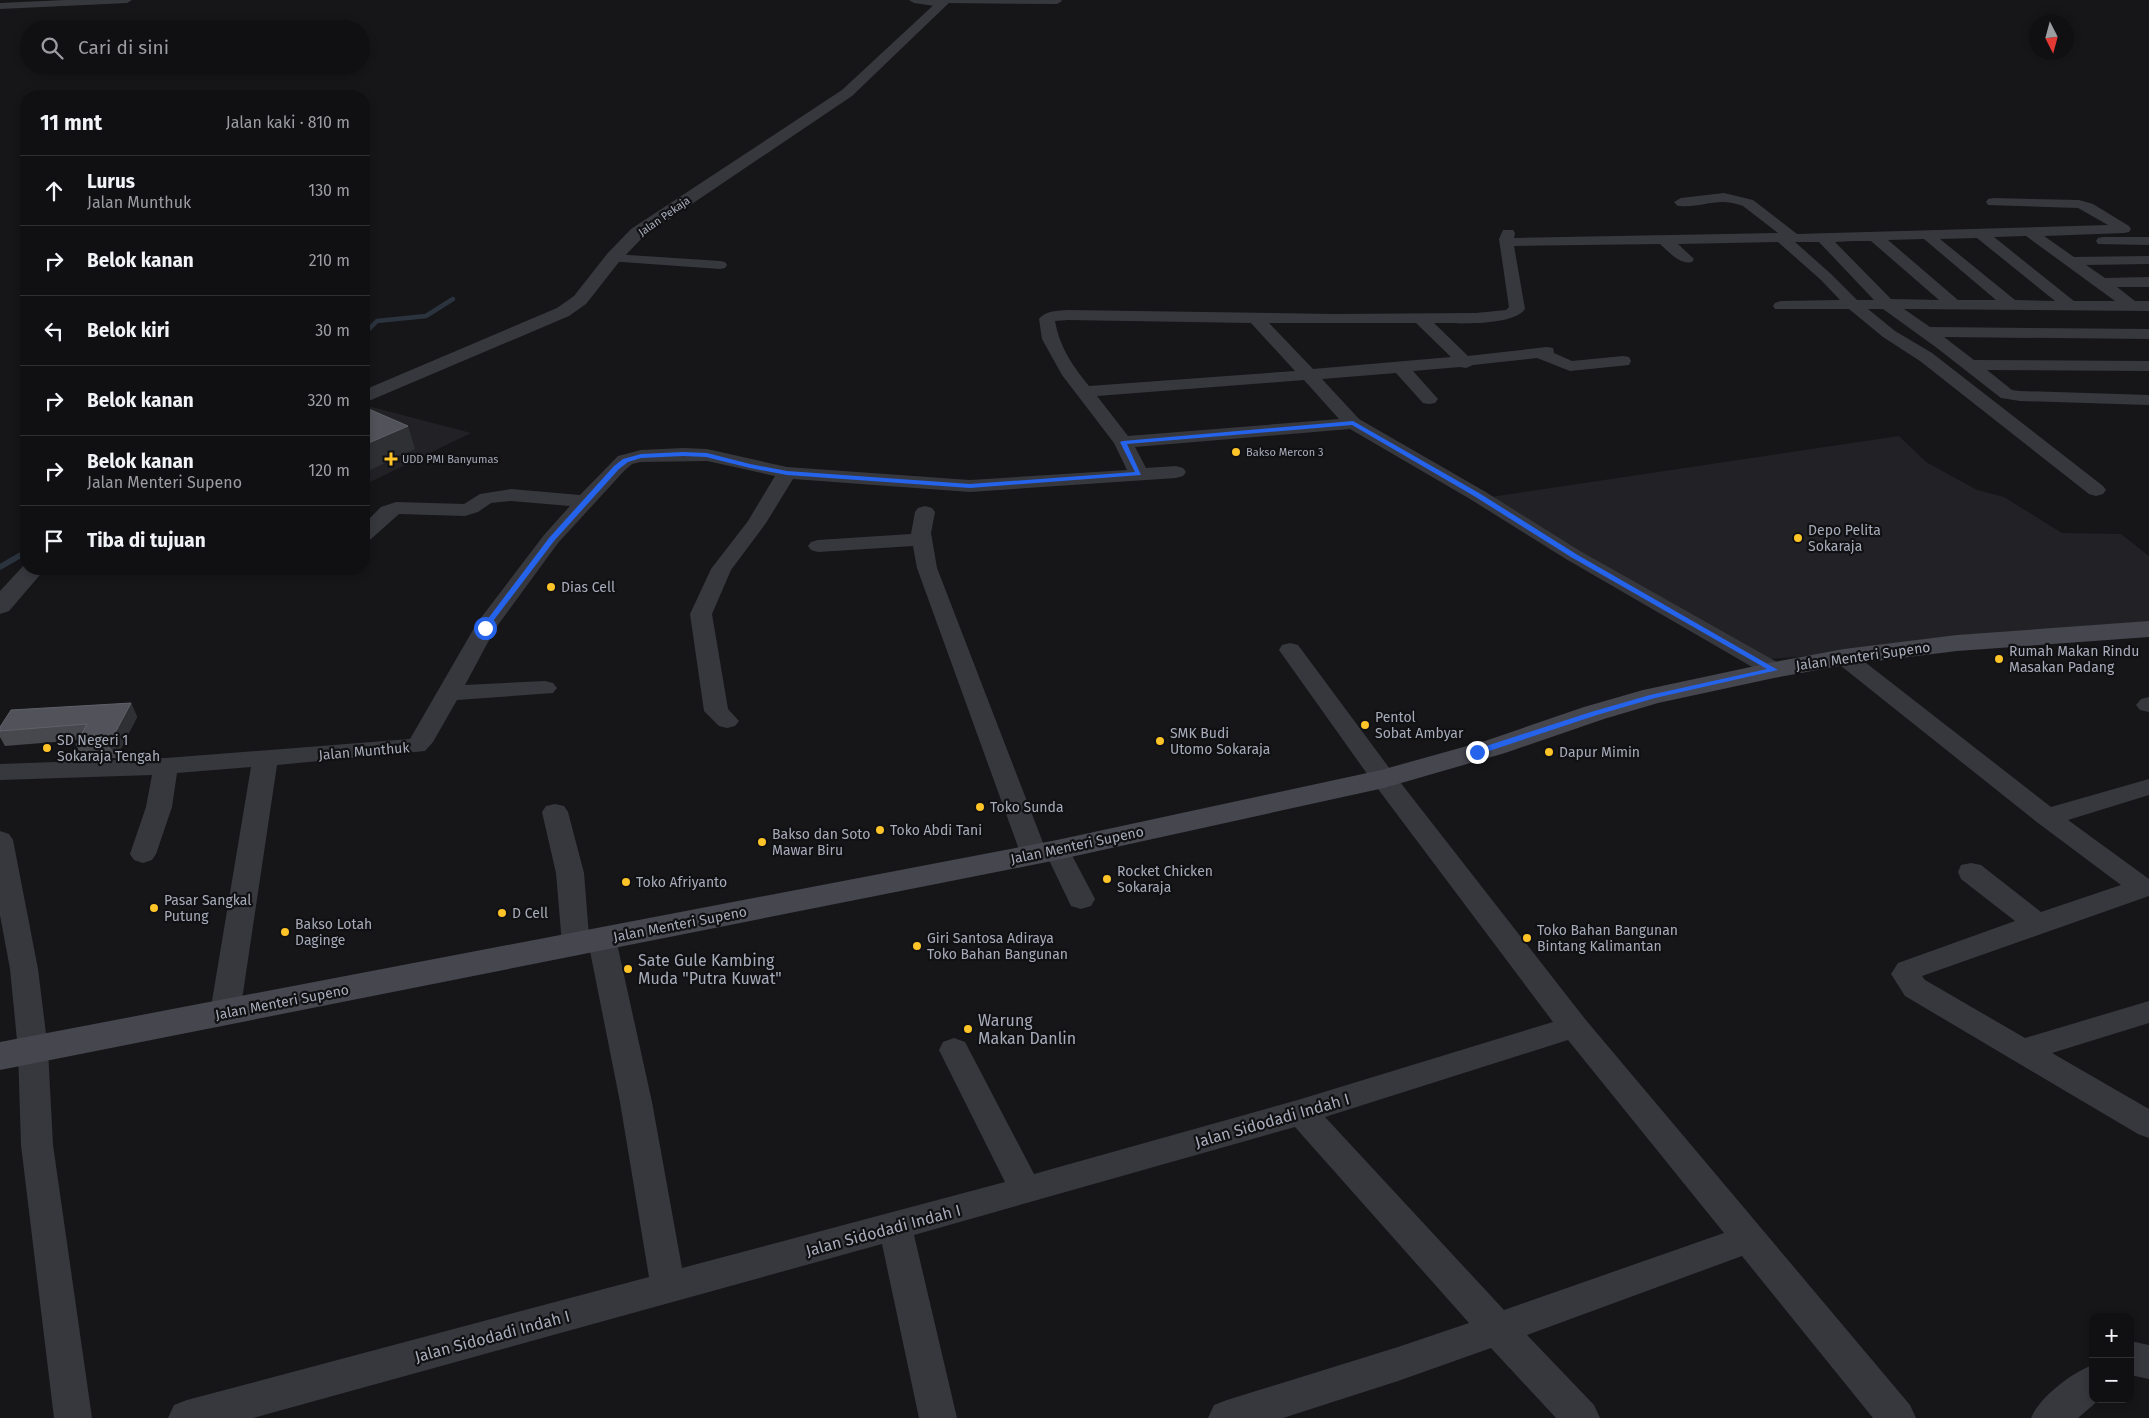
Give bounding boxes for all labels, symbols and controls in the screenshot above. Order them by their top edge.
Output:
north arrow [2029,15,2074,60]
search box [20,20,370,75]
icon: search [38,34,66,62]
text: Cari di sini [78,36,169,59]
text: 11 mnt [40,110,102,136]
text: Jalan kaki · 810 m [226,113,350,132]
text: Lurus [87,170,135,193]
icon: ahead [40,177,68,205]
text: 130 m [308,181,350,200]
text: Jalan Munthuk [87,193,191,212]
street label: Jalan Pekaja [636,194,693,239]
icon: right [40,247,68,275]
text: Belok kanan [87,249,194,272]
text: 210 m [309,251,350,270]
icon: left [40,317,68,345]
text: Belok kiri [87,319,170,342]
text: 30 m [315,321,350,340]
icon: right [40,387,68,415]
text: Belok kanan [87,389,194,412]
text: 320 m [307,391,350,410]
marker: Bakso Mercon 3 [1230,446,1242,458]
place label: Bakso Mercon 3 [1246,446,1324,459]
text: Belok kanan [87,450,194,473]
marker: UDD PMI Banyumas [384,452,398,466]
place label: UDD PMI Banyumas [402,453,498,466]
icon: right [40,457,68,485]
text: 120 m [308,461,350,480]
text: Jalan Menteri Supeno [87,473,242,492]
place label: Depo Pelita Sokaraja [1808,522,1881,555]
icon: arrive [40,527,68,555]
text: Tiba di tujuan [87,529,206,552]
marker: Depo Pelita Sokaraja [1792,532,1804,544]
place label: Dias Cell [561,579,615,596]
marker: Dias Cell [545,581,557,593]
route start [474,617,497,640]
street label: Jalan Menteri Supeno [1795,639,1931,674]
place label: Rumah Makan Rindu Masakan Padang [2009,643,2139,676]
marker: Rumah Makan Rindu Masakan Padang [1993,653,2005,665]
place label: Pentol Sobat Ambyar [1375,709,1464,742]
marker: Pentol Sobat Ambyar [1359,719,1371,731]
place label: SMK Budi Utomo Sokaraja [1170,725,1270,758]
place label: SD Negeri 1 Sokaraja Tengah [57,732,160,765]
marker: SMK Budi Utomo Sokaraja [1154,735,1166,747]
street label: Jalan Munthuk [318,739,411,764]
route end [1466,741,1489,764]
marker: SD Negeri 1 Sokaraja Tengah [41,742,53,754]
place label: Dapur Mimin [1559,744,1640,761]
marker: Dapur Mimin [1543,746,1555,758]
place label: Toko Sunda [990,799,1064,816]
marker: Toko Sunda [974,801,986,813]
place label: Toko Abdi Tani [890,822,982,839]
street label: Jalan Menteri Supeno [1009,823,1145,868]
marker: Toko Abdi Tani [874,824,886,836]
place label: Bakso dan Soto Mawar Biru [772,826,870,859]
marker: Bakso dan Soto Mawar Biru [756,836,768,848]
place label: Rocket Chicken Sokaraja [1117,863,1213,896]
marker: Rocket Chicken Sokaraja [1101,873,1113,885]
place label: Toko Afriyanto [636,874,727,891]
marker: Toko Afriyanto [620,876,632,888]
place label: Pasar Sangkal Putung [164,892,251,925]
marker: Pasar Sangkal Putung [148,902,160,914]
street label: Jalan Menteri Supeno [612,903,748,946]
place label: D Cell [512,905,548,922]
marker: D Cell [496,907,508,919]
place label: Bakso Lotah Daginge [295,916,372,949]
place label: Toko Bahan Bangunan Bintang Kalimantan [1537,922,1678,955]
marker: Bakso Lotah Daginge [279,926,291,938]
place label: Giri Santosa Adiraya Toko Bahan Bangunan [927,930,1068,963]
marker: Toko Bahan Bangunan Bintang Kalimantan [1521,932,1533,944]
marker: Giri Santosa Adiraya Toko Bahan Bangunan [911,940,923,952]
place label: Sate Gule Kambing Muda "Putra Kuwat" [638,951,782,988]
marker: Sate Gule Kambing Muda "Putra Kuwat" [622,963,634,975]
street label: Jalan Menteri Supeno [214,981,350,1024]
place label: Warung Makan Danlin [978,1011,1076,1048]
marker: Warung Makan Danlin [962,1023,974,1035]
street label: Jalan Sidodadi Indah I [1193,1089,1352,1152]
street label: Jalan Sidodadi Indah I [803,1201,963,1260]
street label: Jalan Sidodadi Indah I [412,1307,572,1366]
map controls [2089,1313,2134,1403]
button: + [2089,1313,2134,1358]
button: − [2089,1358,2134,1403]

